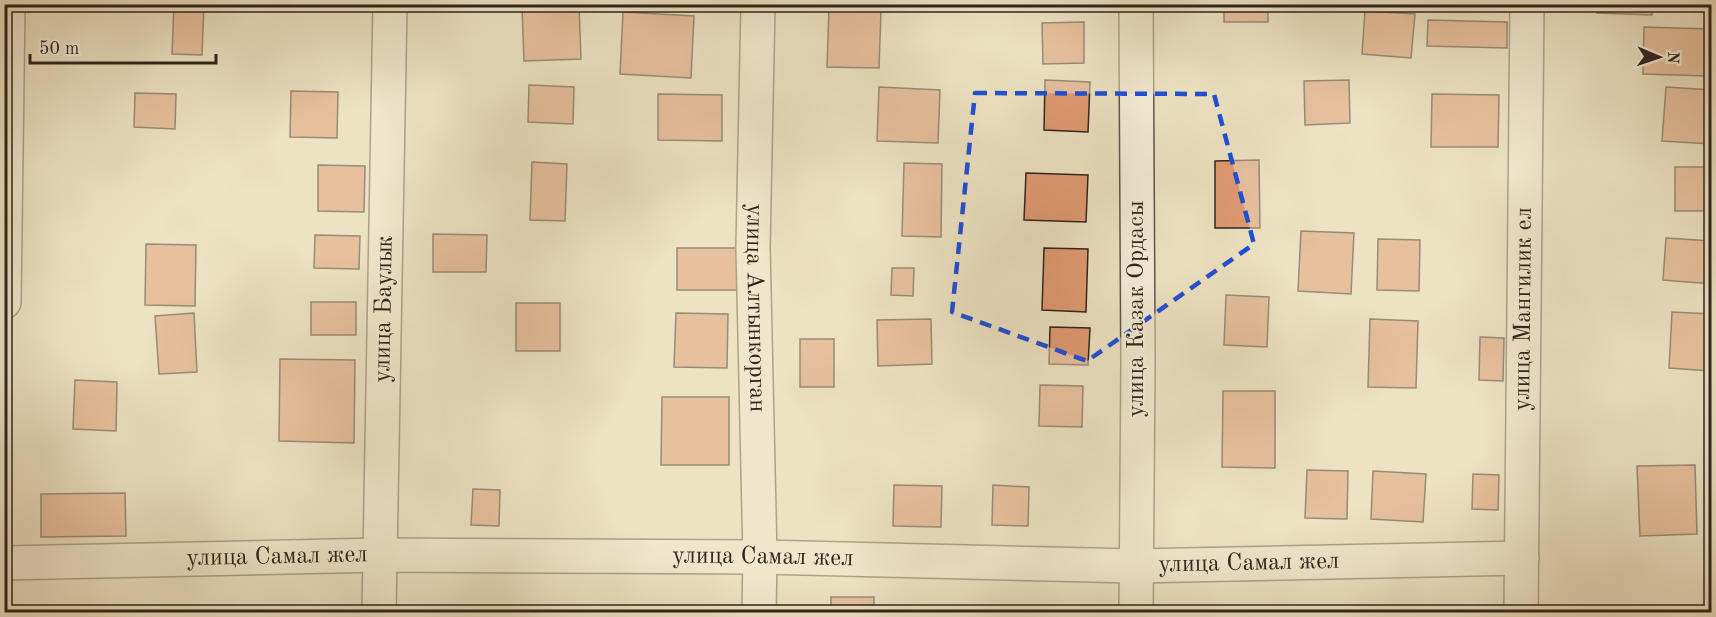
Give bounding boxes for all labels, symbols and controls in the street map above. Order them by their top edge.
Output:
scale bar [30,27,216,65]
north arrow [1629,27,1689,87]
text: 50 m [39,40,79,58]
text: N [1664,51,1680,65]
street label: улица Казак Ордасы [1125,201,1149,417]
street label: улица Алтынкорган [741,203,769,413]
street label: улица Мангилик ел [1511,207,1537,411]
street label: улица Баулык [371,235,398,383]
street label: улица Самал жел [186,543,368,571]
street label: улица Самал жел [672,545,854,571]
street label: улица Самал жел [1158,550,1340,578]

